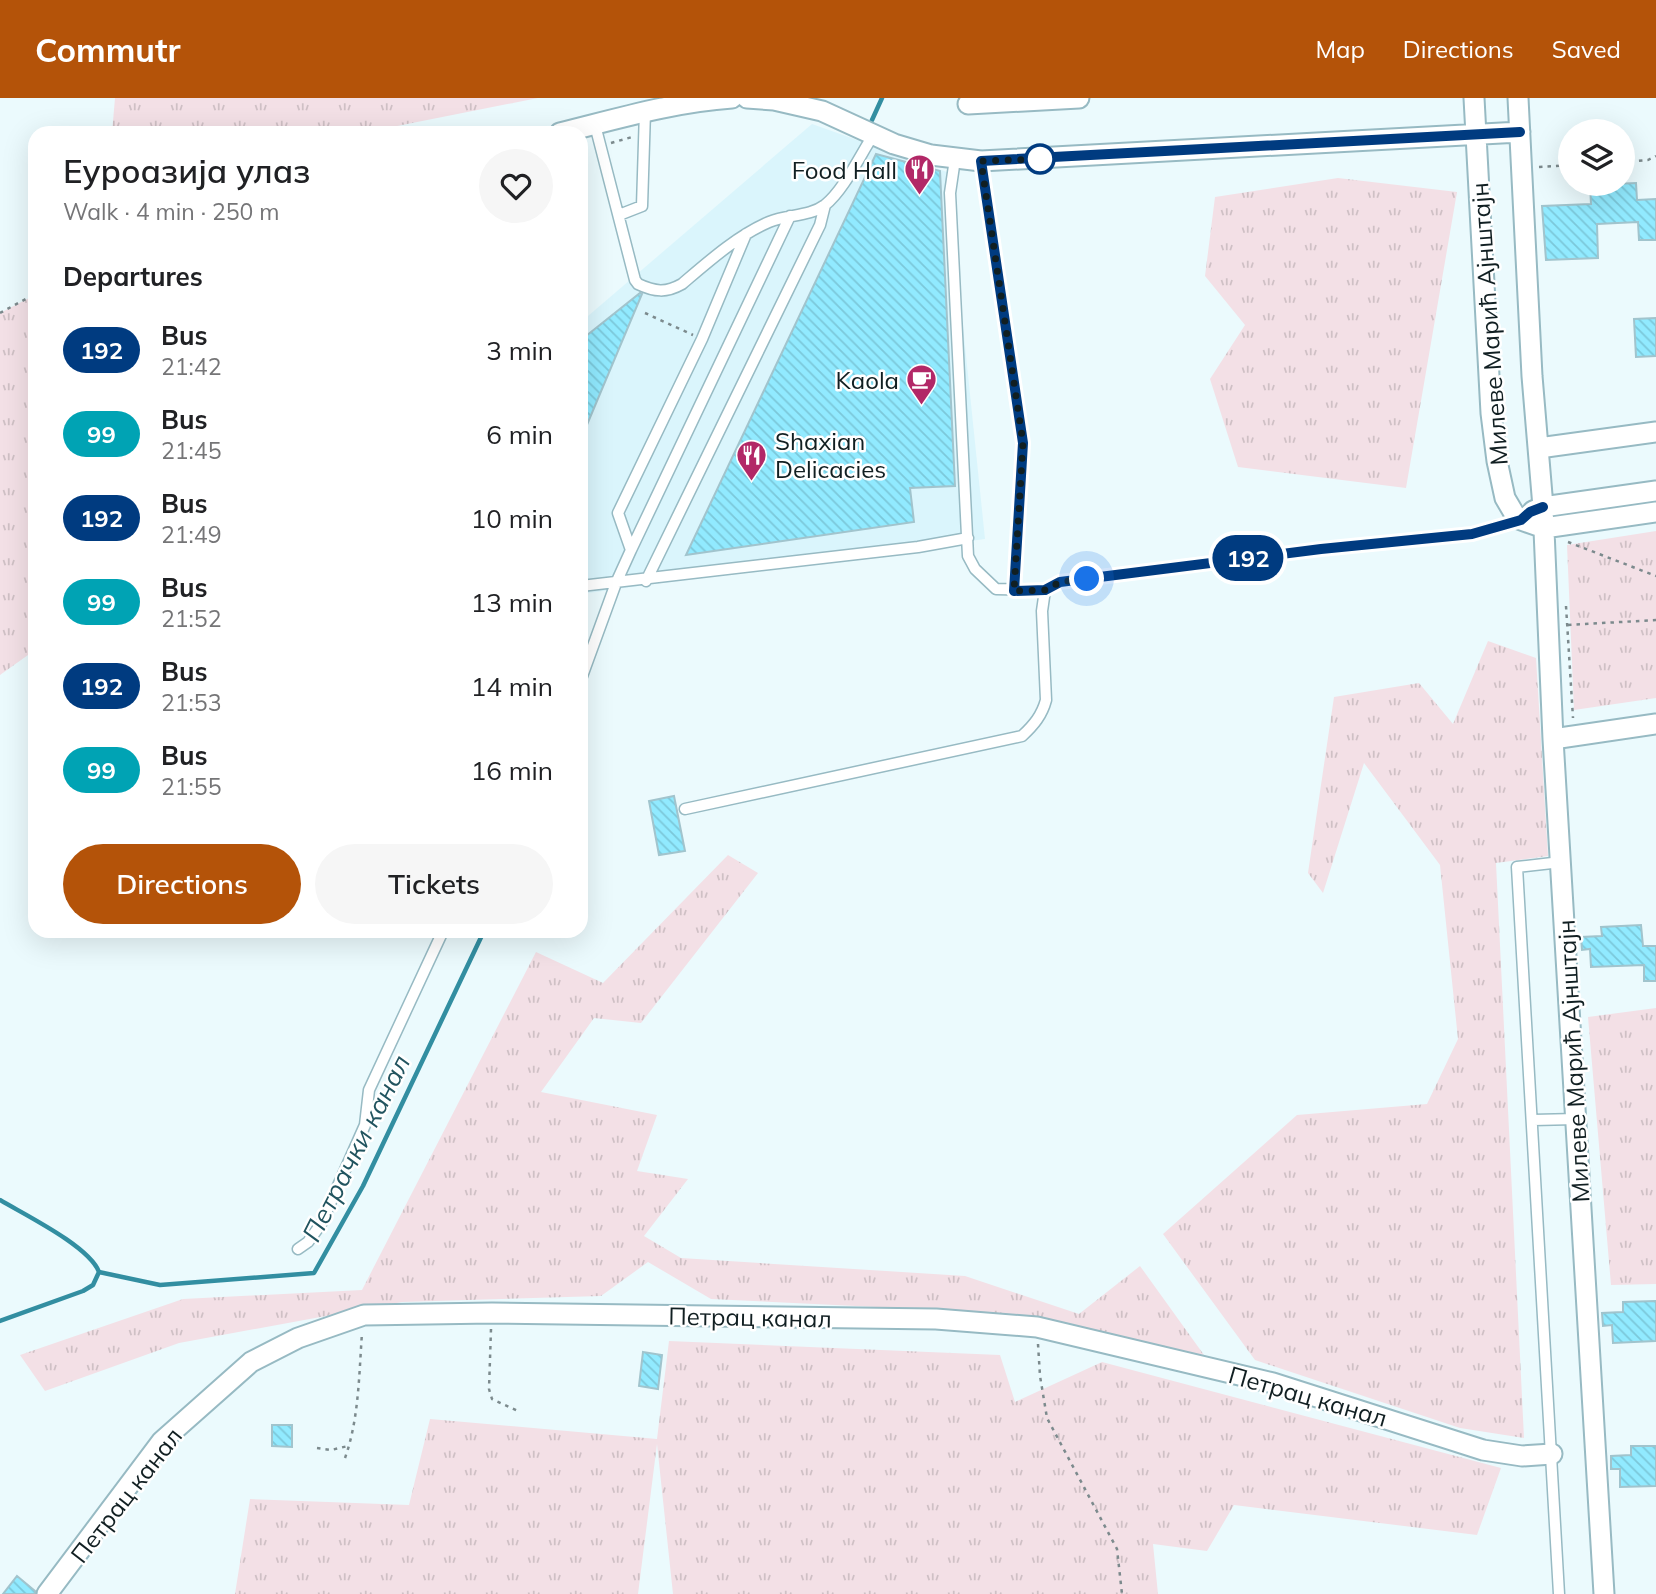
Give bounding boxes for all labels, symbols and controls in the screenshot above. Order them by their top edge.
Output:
text: Commutr [35,29,180,70]
text: Map [1315,34,1365,64]
text: Directions [1403,34,1514,64]
text: Saved [1552,34,1621,64]
map controls [1558,119,1635,196]
button: layers [1558,119,1635,196]
unlabelled marker [1025,144,1055,174]
button: heart [479,149,553,223]
text: Еуроазија улаз [63,150,310,191]
restaurant icon: Food Hall [903,153,937,197]
place label: Food Hall [792,155,897,185]
street label: Милеве Марић Ајнштајн [1464,182,1514,466]
text: Walk · 4 min · 250 m [63,197,280,226]
text: Departures [63,260,203,293]
text: Bus [161,319,207,352]
text: 3 min [486,334,553,367]
text: 192 [80,335,123,365]
text: 21:42 [161,352,221,381]
cafe icon: Kaola [905,363,939,407]
place label: Kaola [836,365,899,395]
text: Bus [161,403,207,436]
text: 6 min [486,418,553,451]
text: 99 [87,419,116,449]
place label: Shaxian Delicacies [775,426,886,484]
text: 21:45 [161,436,221,465]
restaurant icon: Shaxian Delicacies [735,438,769,482]
text: Bus [161,487,207,520]
text: 10 min [471,502,553,535]
text: 192 [80,503,123,533]
text: 21:49 [161,520,221,549]
line badge: 192 [1208,535,1288,581]
text: 192 [1226,543,1270,573]
your location [1069,561,1104,596]
text: Bus [161,571,207,604]
text: 13 min [471,586,553,619]
text: 99 [87,587,116,617]
text: 21:52 [161,604,221,633]
text: Bus [161,655,207,688]
text: 14 min [471,670,553,703]
text: 192 [80,671,123,701]
text: 21:53 [161,688,221,717]
text: Bus [161,739,207,772]
text: 16 min [471,754,553,787]
text: 99 [87,755,116,785]
text: 21:55 [161,772,221,801]
button: Directions [63,844,301,924]
button: Tickets [315,844,553,924]
street label: Милеве Марић Ајнштајн [1551,919,1595,1203]
water label: Петрачки канал [295,1049,417,1247]
street label: Петрац канал [668,1301,832,1333]
street label: Петрац канал [1225,1359,1391,1433]
street label: Петрац канал [64,1421,188,1569]

